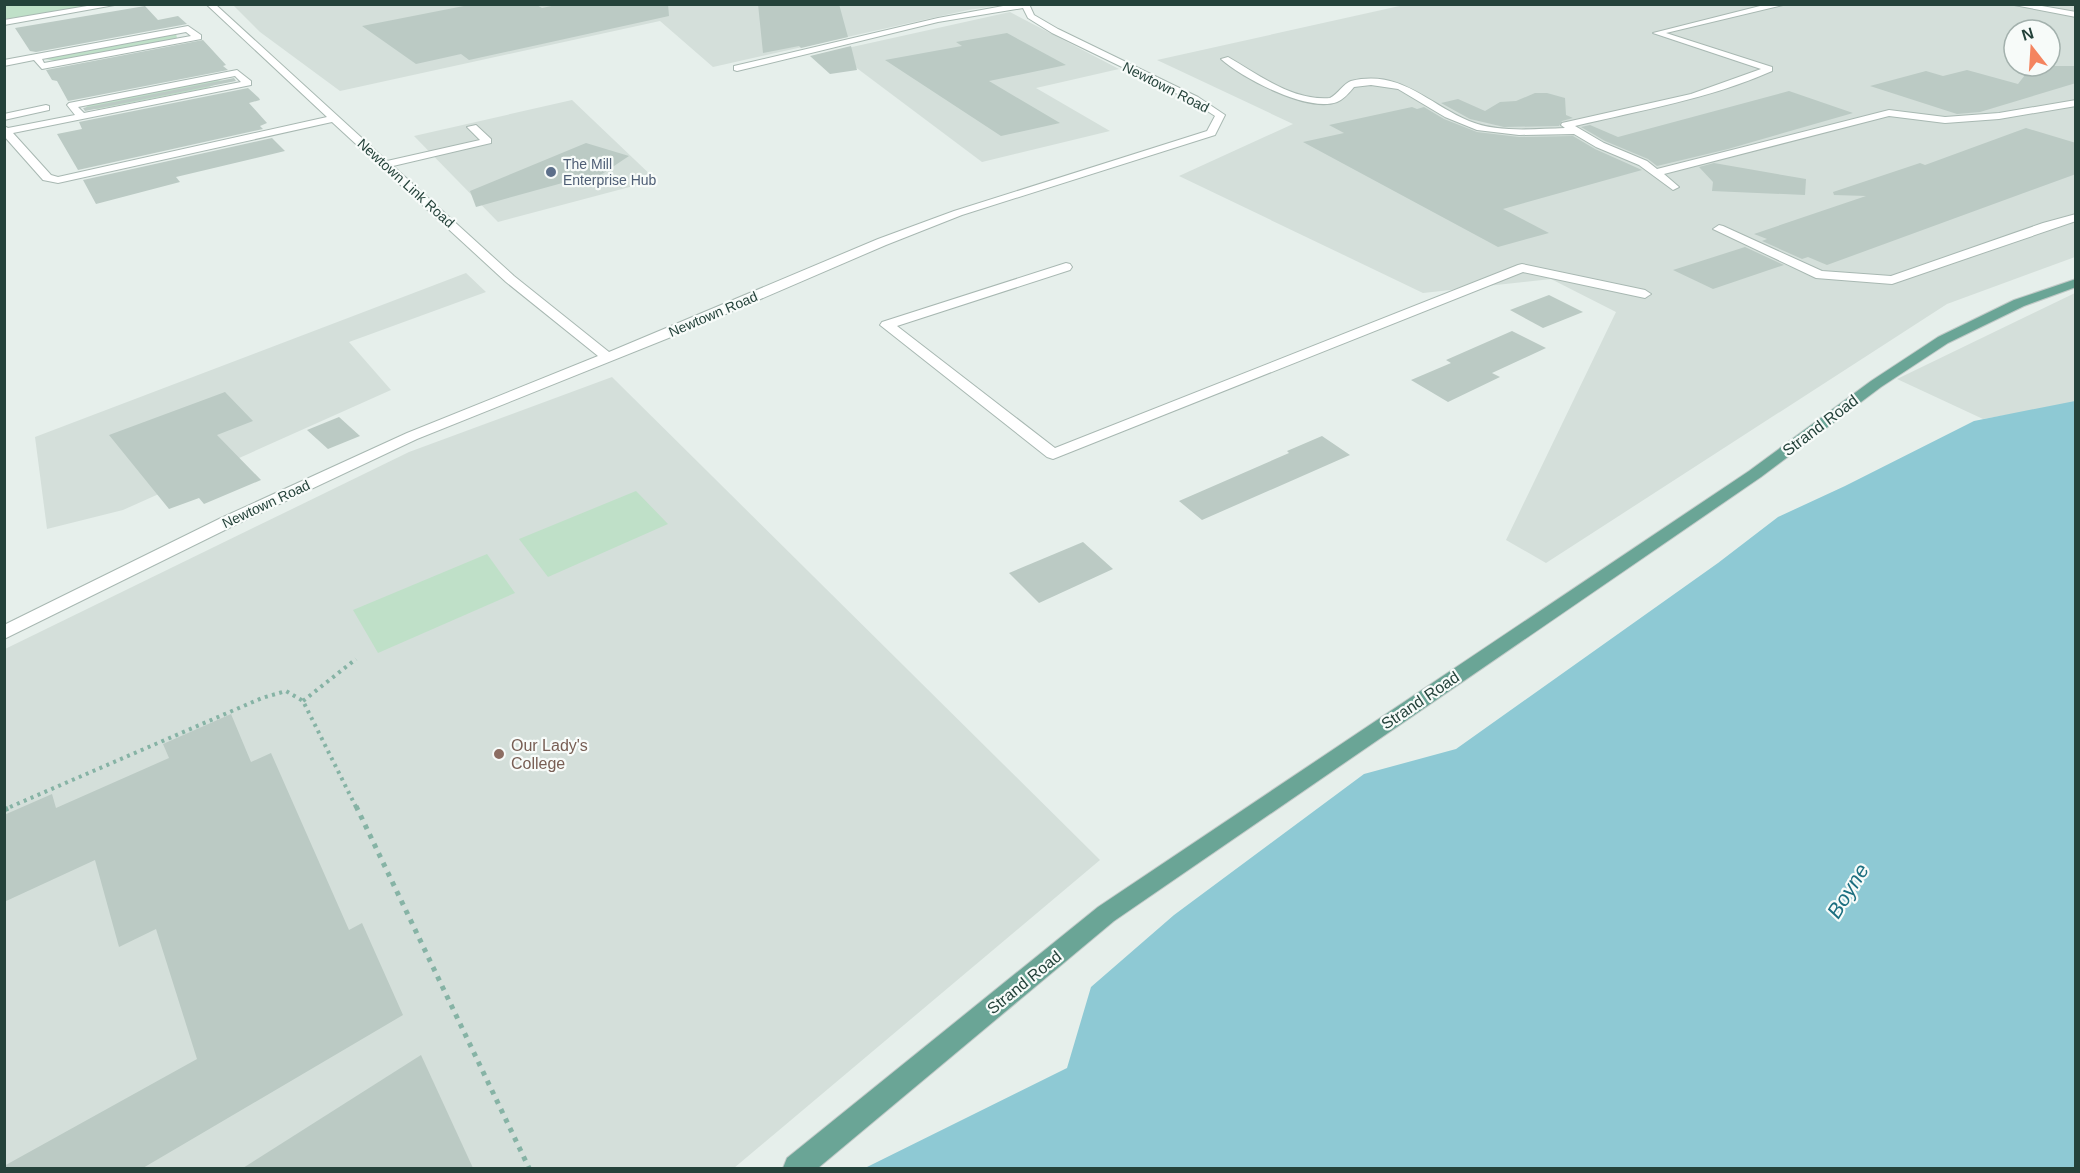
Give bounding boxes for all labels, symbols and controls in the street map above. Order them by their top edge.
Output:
north arrow [2002,18,2062,78]
text: N [2020,24,2036,44]
street label: Newtown Road [1120,58,1212,116]
street label: Newtown Link Road [354,135,458,231]
place label: The Mill Enterprise Hub [563,156,657,188]
marker: The Mill Enterprise Hub [544,165,558,179]
street label: Newtown Road [666,288,760,340]
street label: Strand Road [1779,392,1861,459]
street label: Newtown Road [220,477,312,531]
street label: Strand Road [1378,668,1462,733]
place label: Our Lady's College [511,737,588,772]
marker: Our Lady's College [492,747,506,761]
water label: Boyne [1822,859,1873,922]
street label: Strand Road [984,948,1065,1017]

